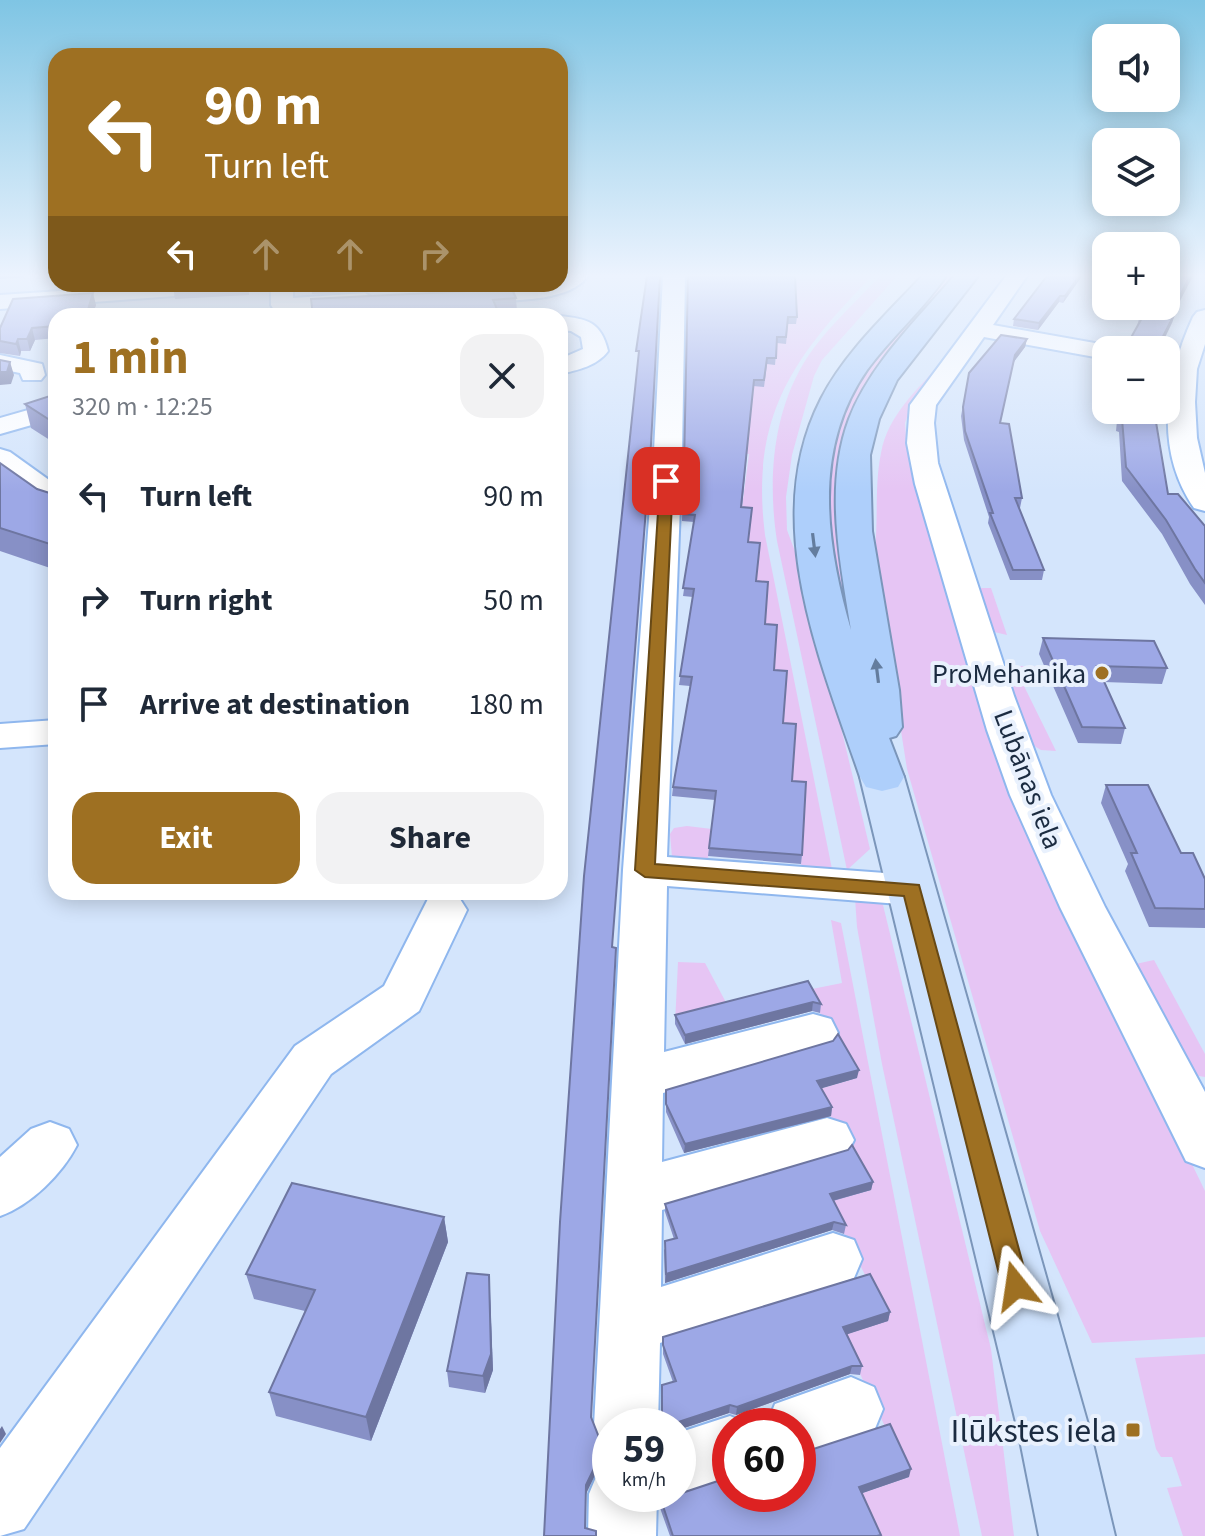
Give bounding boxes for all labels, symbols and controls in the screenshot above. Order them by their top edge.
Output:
map controls [1092,24,1180,424]
button: sound [1092,24,1180,112]
text: 90 m [204,67,322,146]
icon: left [72,80,176,184]
button: layers [1092,128,1180,216]
text: Turn left [204,141,329,192]
icon: left [160,232,204,276]
icon: ahead [244,232,288,276]
icon: ahead [328,232,372,276]
icon: right [412,232,456,276]
button: + [1092,232,1180,320]
text: 1 min [72,324,189,392]
button: close [460,334,544,418]
button: − [1092,336,1180,424]
text: 320 m · 12:25 [72,388,213,425]
pin [632,447,700,515]
icon: arrive [644,459,688,503]
icon: left [72,474,116,518]
text: Turn left [140,475,252,518]
text: 90 m [483,475,544,518]
one-way arrow [807,532,820,557]
icon: right [72,578,116,622]
text: Turn right [140,579,272,622]
text: 50 m [483,579,544,622]
place label: ProMehanika [932,654,1086,694]
one-way arrow [871,658,884,683]
marker: ProMehanika [1093,664,1111,682]
icon: arrive [72,682,116,726]
text: Arrive at destination [140,683,410,726]
text: 180 m [468,683,544,726]
street label: Lubānas iela [983,704,1073,855]
button: Exit [72,792,300,884]
button: Share [316,792,544,884]
position arrow [974,1244,1058,1328]
place label: Ilūkstes iela [951,1407,1117,1456]
speed limit sign: 60 [712,1408,816,1512]
text: 59 [623,1421,665,1478]
marker: Ilūkstes iela [1124,1421,1142,1439]
text: km/h [622,1466,666,1494]

